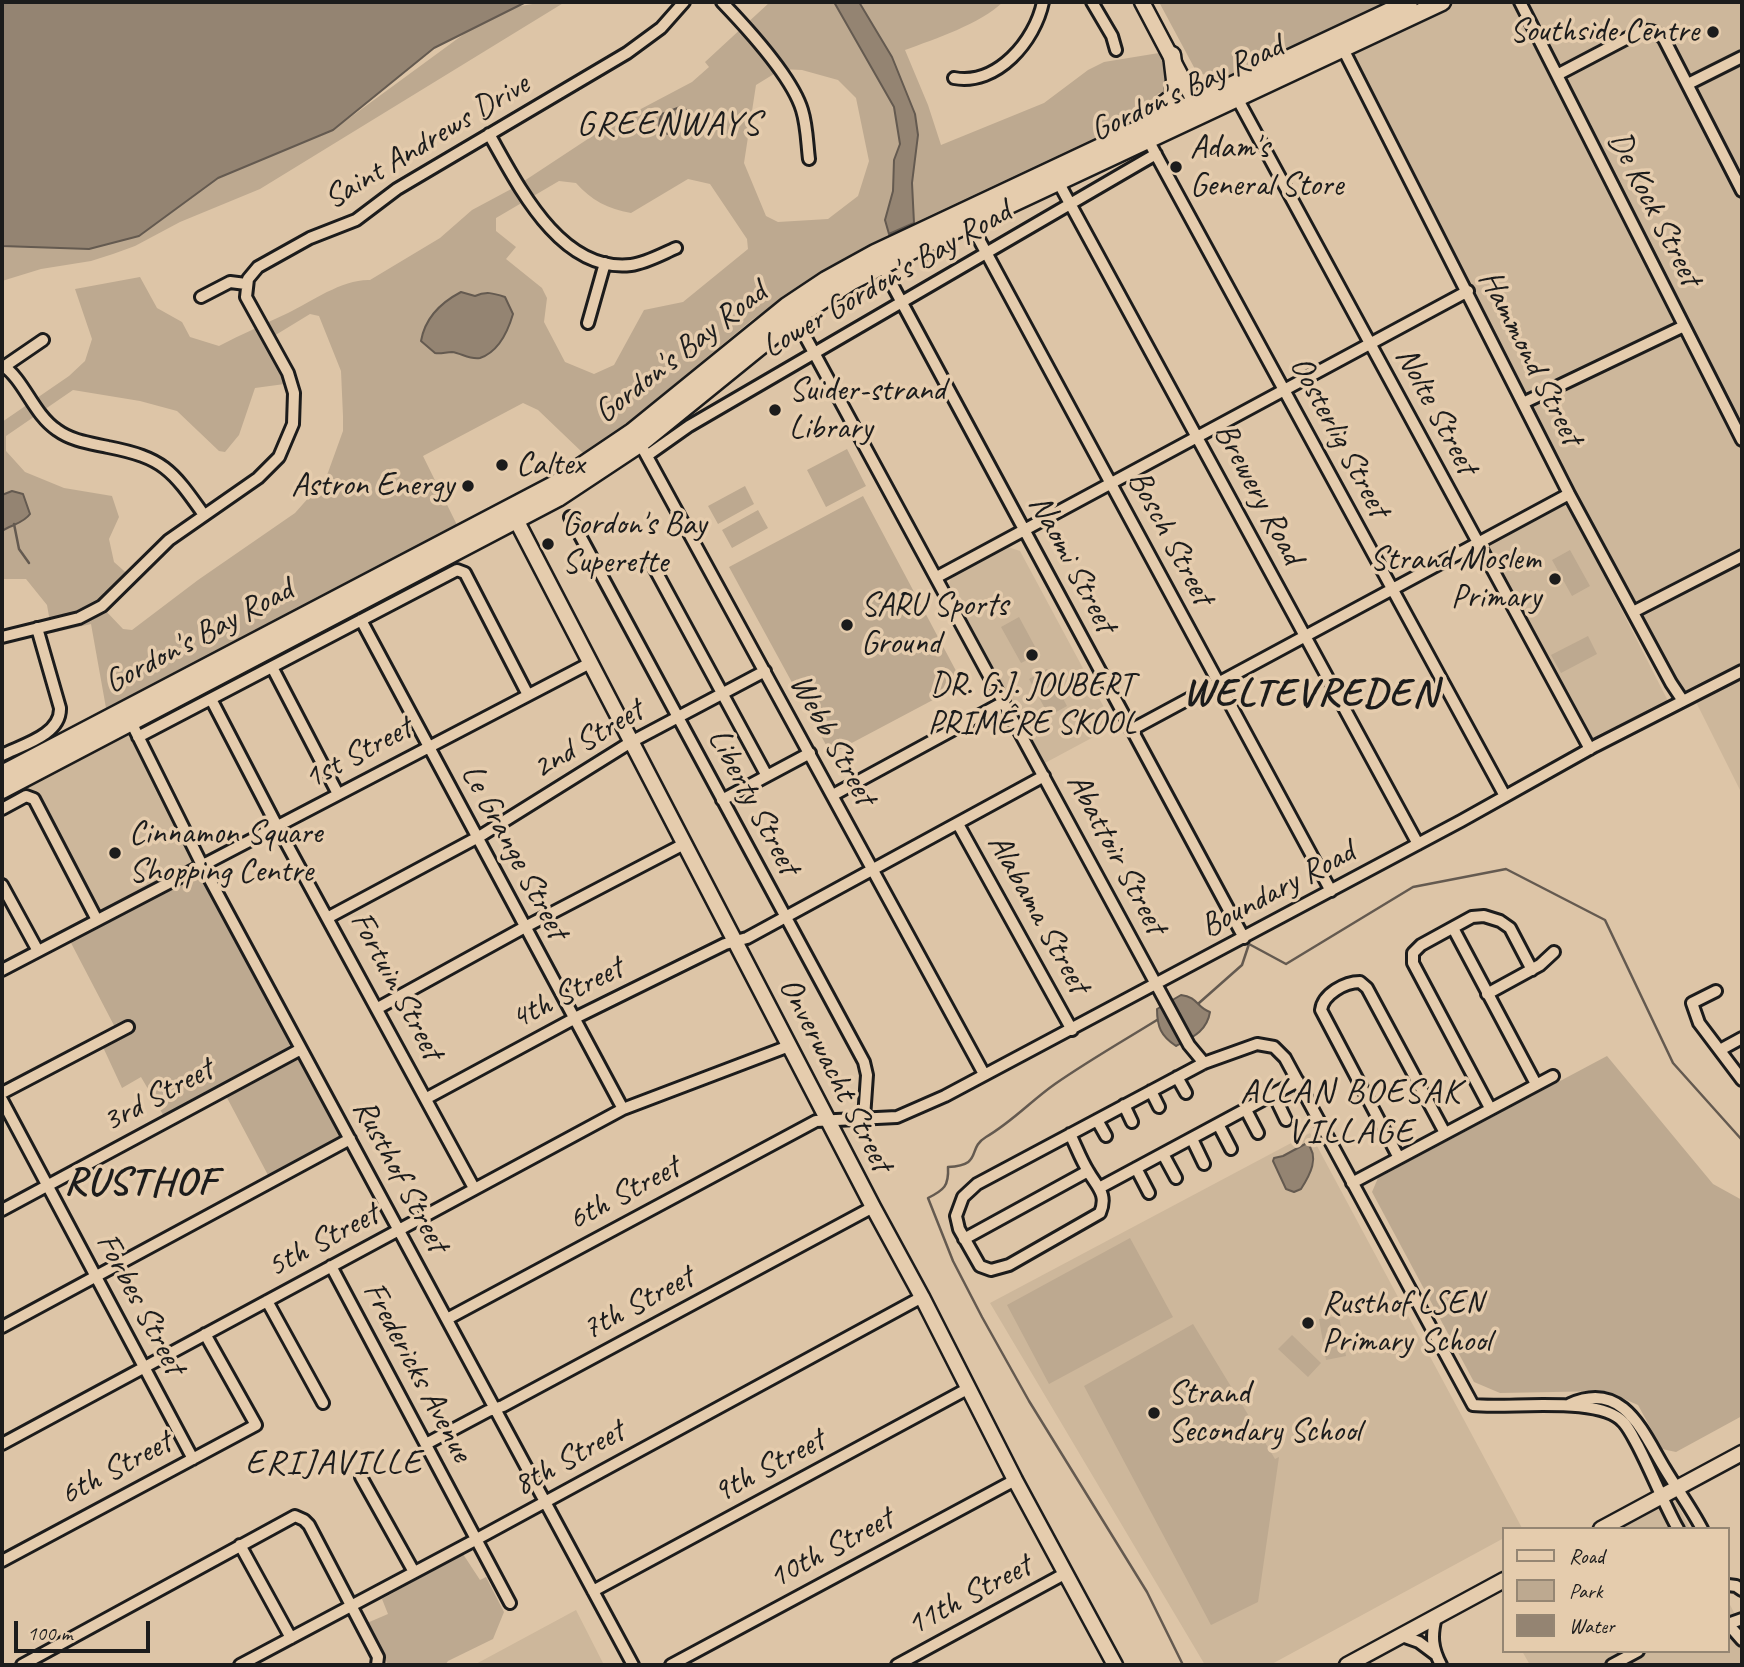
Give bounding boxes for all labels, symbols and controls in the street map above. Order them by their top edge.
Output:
place label: Southside Centre [1510,12,1699,52]
marker: Southside Centre [1705,24,1721,40]
street label: Gordon's Bay Road [1085,27,1289,151]
street label: Saint Andrews Drive [317,65,537,219]
district label: GREENWAYS [578,104,760,146]
street label: De Kock Street [1598,125,1710,293]
place label: Adam's General Store [1190,128,1343,206]
marker: Adam's General Store [1168,159,1184,175]
street label: Lower Gordon's Bay Road [756,193,1018,367]
street label: Hammond Street [1469,264,1591,452]
street label: Gordon's Bay Road [587,274,775,432]
street label: Nolte Street [1386,341,1486,481]
street label: Oosterlig Street [1280,350,1398,524]
place label: Suider-strand Library [789,371,945,449]
marker: Suider-strand Library [767,402,783,418]
street label: Brewery Road [1204,417,1312,571]
place label: Caltex [516,445,585,485]
marker: Caltex [494,457,510,473]
street label: Bosch Street [1118,464,1222,612]
place label: Astron Energy [291,466,454,506]
marker: Astron Energy [460,478,476,494]
street label: Naomi Street [1019,488,1125,640]
place label: Gordon's Bay Superette [562,505,706,583]
marker: Gordon's Bay Superette [540,536,556,552]
place label: Strand Moslem Primary [1370,540,1541,618]
street label: Gordon's Bay Road [98,571,300,703]
marker: Strand Moslem Primary [1547,571,1563,587]
place label: SARU Sports Ground [861,586,1008,664]
marker: SARU Sports Ground [839,617,855,633]
marker: DR. G.J. JOUBERT PRIMÊRE SKOOL [1024,647,1040,663]
place label: DR. G.J. JOUBERT PRIMÊRE SKOOL [928,666,1136,744]
street label: Webb Street [780,668,884,812]
district label: WELTEVREDEN [1183,671,1439,719]
street label: 2nd Street [525,691,651,789]
street label: 1st Street [297,709,419,799]
street label: Liberty Street [698,722,808,882]
street label: Le Grange Street [451,758,577,946]
street label: Abattoir Street [1057,767,1175,941]
place label: Cinnamon Square Shopping Centre [129,814,322,892]
street label: Alabama Street [978,827,1098,1001]
street label: Boundary Road [1194,833,1362,947]
marker: Cinnamon Square Shopping Centre [107,845,123,861]
street label: Fortuin Street [341,905,451,1067]
street label: 4th Street [504,949,630,1039]
street label: Onverwacht Street [769,971,901,1179]
street label: 3rd Street [96,1050,220,1142]
district label: ALLAN BOESAK VILLAGE [1243,1072,1459,1154]
street label: Rusthof Street [343,1093,457,1259]
street label: 6th Street [561,1148,687,1240]
district label: RUSTHOF [65,1160,217,1208]
street label: 5th Street [260,1195,386,1287]
street label: Forbes Street [86,1227,194,1381]
street label: 7th Street [575,1258,701,1350]
street label: Fredericks Avenue [353,1275,481,1469]
place label: Rusthof LSEN Primary School [1322,1284,1491,1362]
marker: Rusthof LSEN Primary School [1300,1315,1316,1331]
place label: Strand Secondary School [1168,1374,1361,1452]
marker: Strand Secondary School [1146,1405,1162,1421]
street label: 8th Street [507,1412,631,1506]
street label: 9th Street [706,1421,832,1513]
street label: 6th Street [53,1423,179,1515]
district label: ERIJAVILLE [247,1443,421,1485]
street label: 10th Street [762,1500,900,1598]
legend [1502,1527,1730,1653]
text: Road [1569,1543,1604,1569]
street label: 11th Street [900,1547,1038,1645]
text: Park [1569,1578,1602,1604]
scale bar [18,1608,154,1652]
text: Water [1569,1613,1615,1639]
text: 100 m [27,1620,72,1646]

